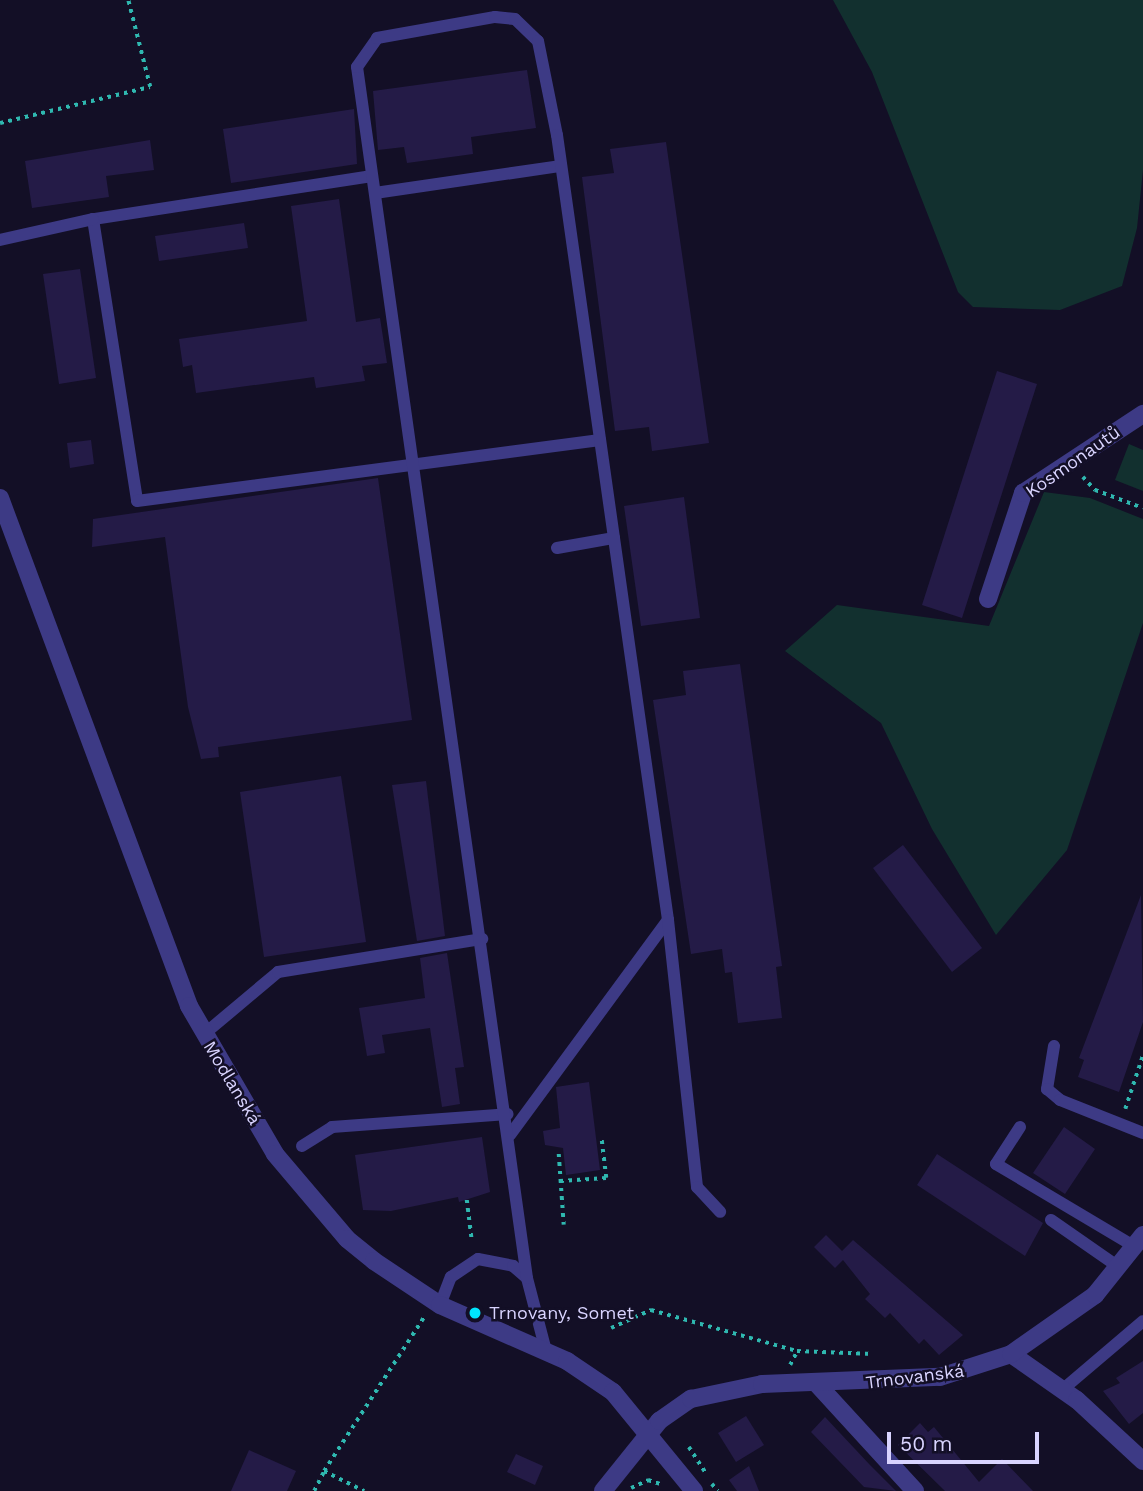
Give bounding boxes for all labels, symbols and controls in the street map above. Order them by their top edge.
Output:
street label: Kosmonautů [1022,421,1124,503]
street label: Modlanská [199,1037,265,1129]
place label: Trnovany, Somet [489,1302,634,1324]
marker: Trnovany, Somet [467,1305,483,1321]
street label: Trnovanská [865,1360,965,1394]
scale bar [891,1418,1043,1462]
text: 50 m [900,1431,952,1456]

